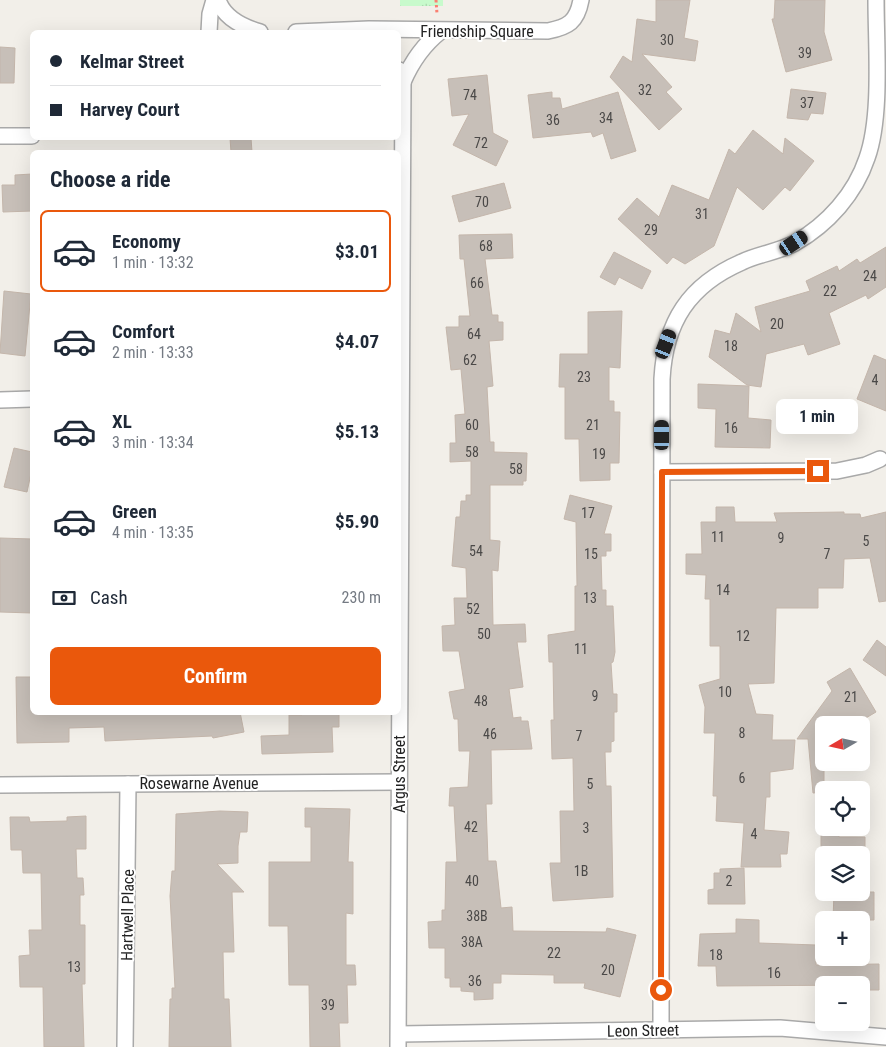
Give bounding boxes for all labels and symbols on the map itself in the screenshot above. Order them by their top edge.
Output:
street label: Friendship Square [420,22,534,41]
house number: 30 [660,32,674,48]
house number: 39 [798,45,812,61]
house number: 32 [638,82,652,98]
house number: 74 [463,87,477,103]
house number: 37 [800,95,814,111]
house number: 34 [599,110,613,126]
house number: 36 [546,112,560,128]
house number: 72 [474,135,488,151]
house number: 70 [475,194,489,210]
house number: 31 [695,206,709,222]
house number: 29 [644,222,658,238]
car [777,228,810,258]
house number: 68 [479,238,493,254]
house number: 24 [863,268,877,284]
house number: 66 [470,275,484,291]
house number: 22 [823,283,837,299]
house number: 20 [770,316,784,332]
house number: 64 [467,326,481,342]
car [653,327,678,361]
house number: 18 [724,338,738,354]
house number: 62 [463,352,477,368]
house number: 23 [577,369,591,385]
house number: 4 [872,372,879,388]
callout: 1 min [777,398,859,434]
house number: 60 [465,417,479,433]
house number: 21 [586,417,600,433]
car [654,420,669,450]
house number: 16 [724,420,738,436]
house number: 58 [465,444,479,460]
house number: 19 [592,446,606,462]
route end [807,460,829,482]
house number: 58 [509,461,523,477]
house number: 17 [581,505,595,521]
house number: 11 [711,529,725,545]
house number: 9 [778,530,784,546]
house number: 5 [863,533,870,549]
house number: 54 [469,543,483,559]
house number: 15 [584,546,598,562]
house number: 7 [824,546,831,562]
house number: 14 [716,582,730,598]
house number: 13 [583,590,597,606]
house number: 52 [466,601,480,617]
house number: 50 [477,626,491,642]
house number: 12 [736,628,750,644]
house number: 11 [574,641,588,657]
house number: 10 [718,684,732,700]
house number: 9 [592,688,598,704]
house number: 21 [844,689,858,705]
house number: 48 [474,693,488,709]
north arrow [815,716,870,771]
house number: 8 [739,725,746,741]
house number: 46 [483,726,497,742]
house number: 7 [576,728,583,744]
street label: Argus Street [390,735,409,813]
house number: 6 [739,770,746,786]
street label: Rosewarne Avenue [139,774,259,793]
house number: 5 [587,776,594,792]
house number: 42 [464,819,478,835]
house number: 3 [583,820,589,836]
house number: 4 [751,826,758,842]
house number: 1B [574,863,588,879]
street label: Hartwell Place [117,869,138,961]
house number: 40 [465,873,479,889]
house number: 2 [726,873,733,889]
house number: 38B [466,908,488,924]
house number: 38A [461,934,483,950]
house number: 22 [547,945,561,961]
house number: 18 [709,947,723,963]
house number: 13 [67,959,81,975]
house number: 20 [601,962,615,978]
house number: 16 [767,965,781,981]
house number: 36 [468,973,482,989]
route start [650,979,672,1001]
house number: 39 [321,997,335,1013]
street label: Leon Street [607,1020,679,1041]

